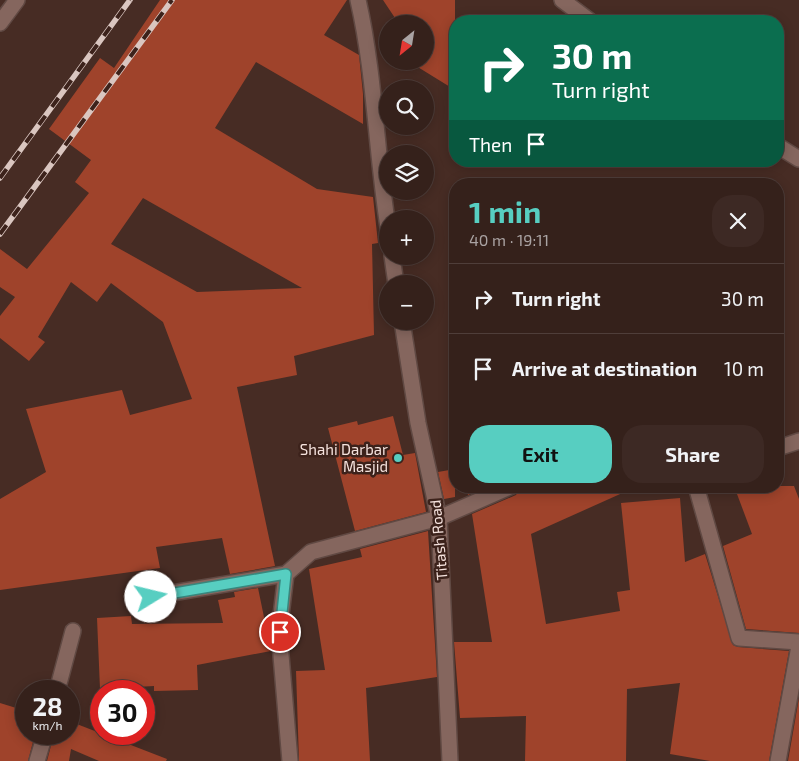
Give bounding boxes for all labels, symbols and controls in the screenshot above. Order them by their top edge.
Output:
north arrow [379,15,434,70]
map controls [379,15,434,330]
text: 30 m [552,34,632,76]
icon: right [469,35,534,100]
text: Turn right [552,76,650,102]
button: search [379,80,434,135]
icon: arrive [522,130,550,158]
text: Then [469,133,512,156]
button: layers [379,145,434,200]
text: 1 min [469,193,541,229]
button: close [712,195,764,247]
button: + [379,210,434,265]
text: 40 m · 19:11 [469,230,549,249]
button: − [379,275,434,330]
icon: right [469,285,497,313]
text: Turn right [512,287,600,310]
text: 30 m [721,287,764,310]
icon: arrive [469,355,497,383]
text: Arrive at destination [512,357,697,380]
text: 10 m [724,357,764,380]
button: Exit [469,425,612,483]
button: Share [622,425,764,483]
place label: Shahi Darbar Masjid [300,440,388,476]
marker: Shahi Darbar Masjid [392,452,404,464]
street label: Titash Road [426,499,450,581]
position arrow [124,570,176,622]
pin [259,611,301,653]
icon: arrive [266,618,294,646]
speed limit sign: 30 [90,680,155,745]
text: 28 [32,691,63,721]
text: km/h [33,718,62,732]

